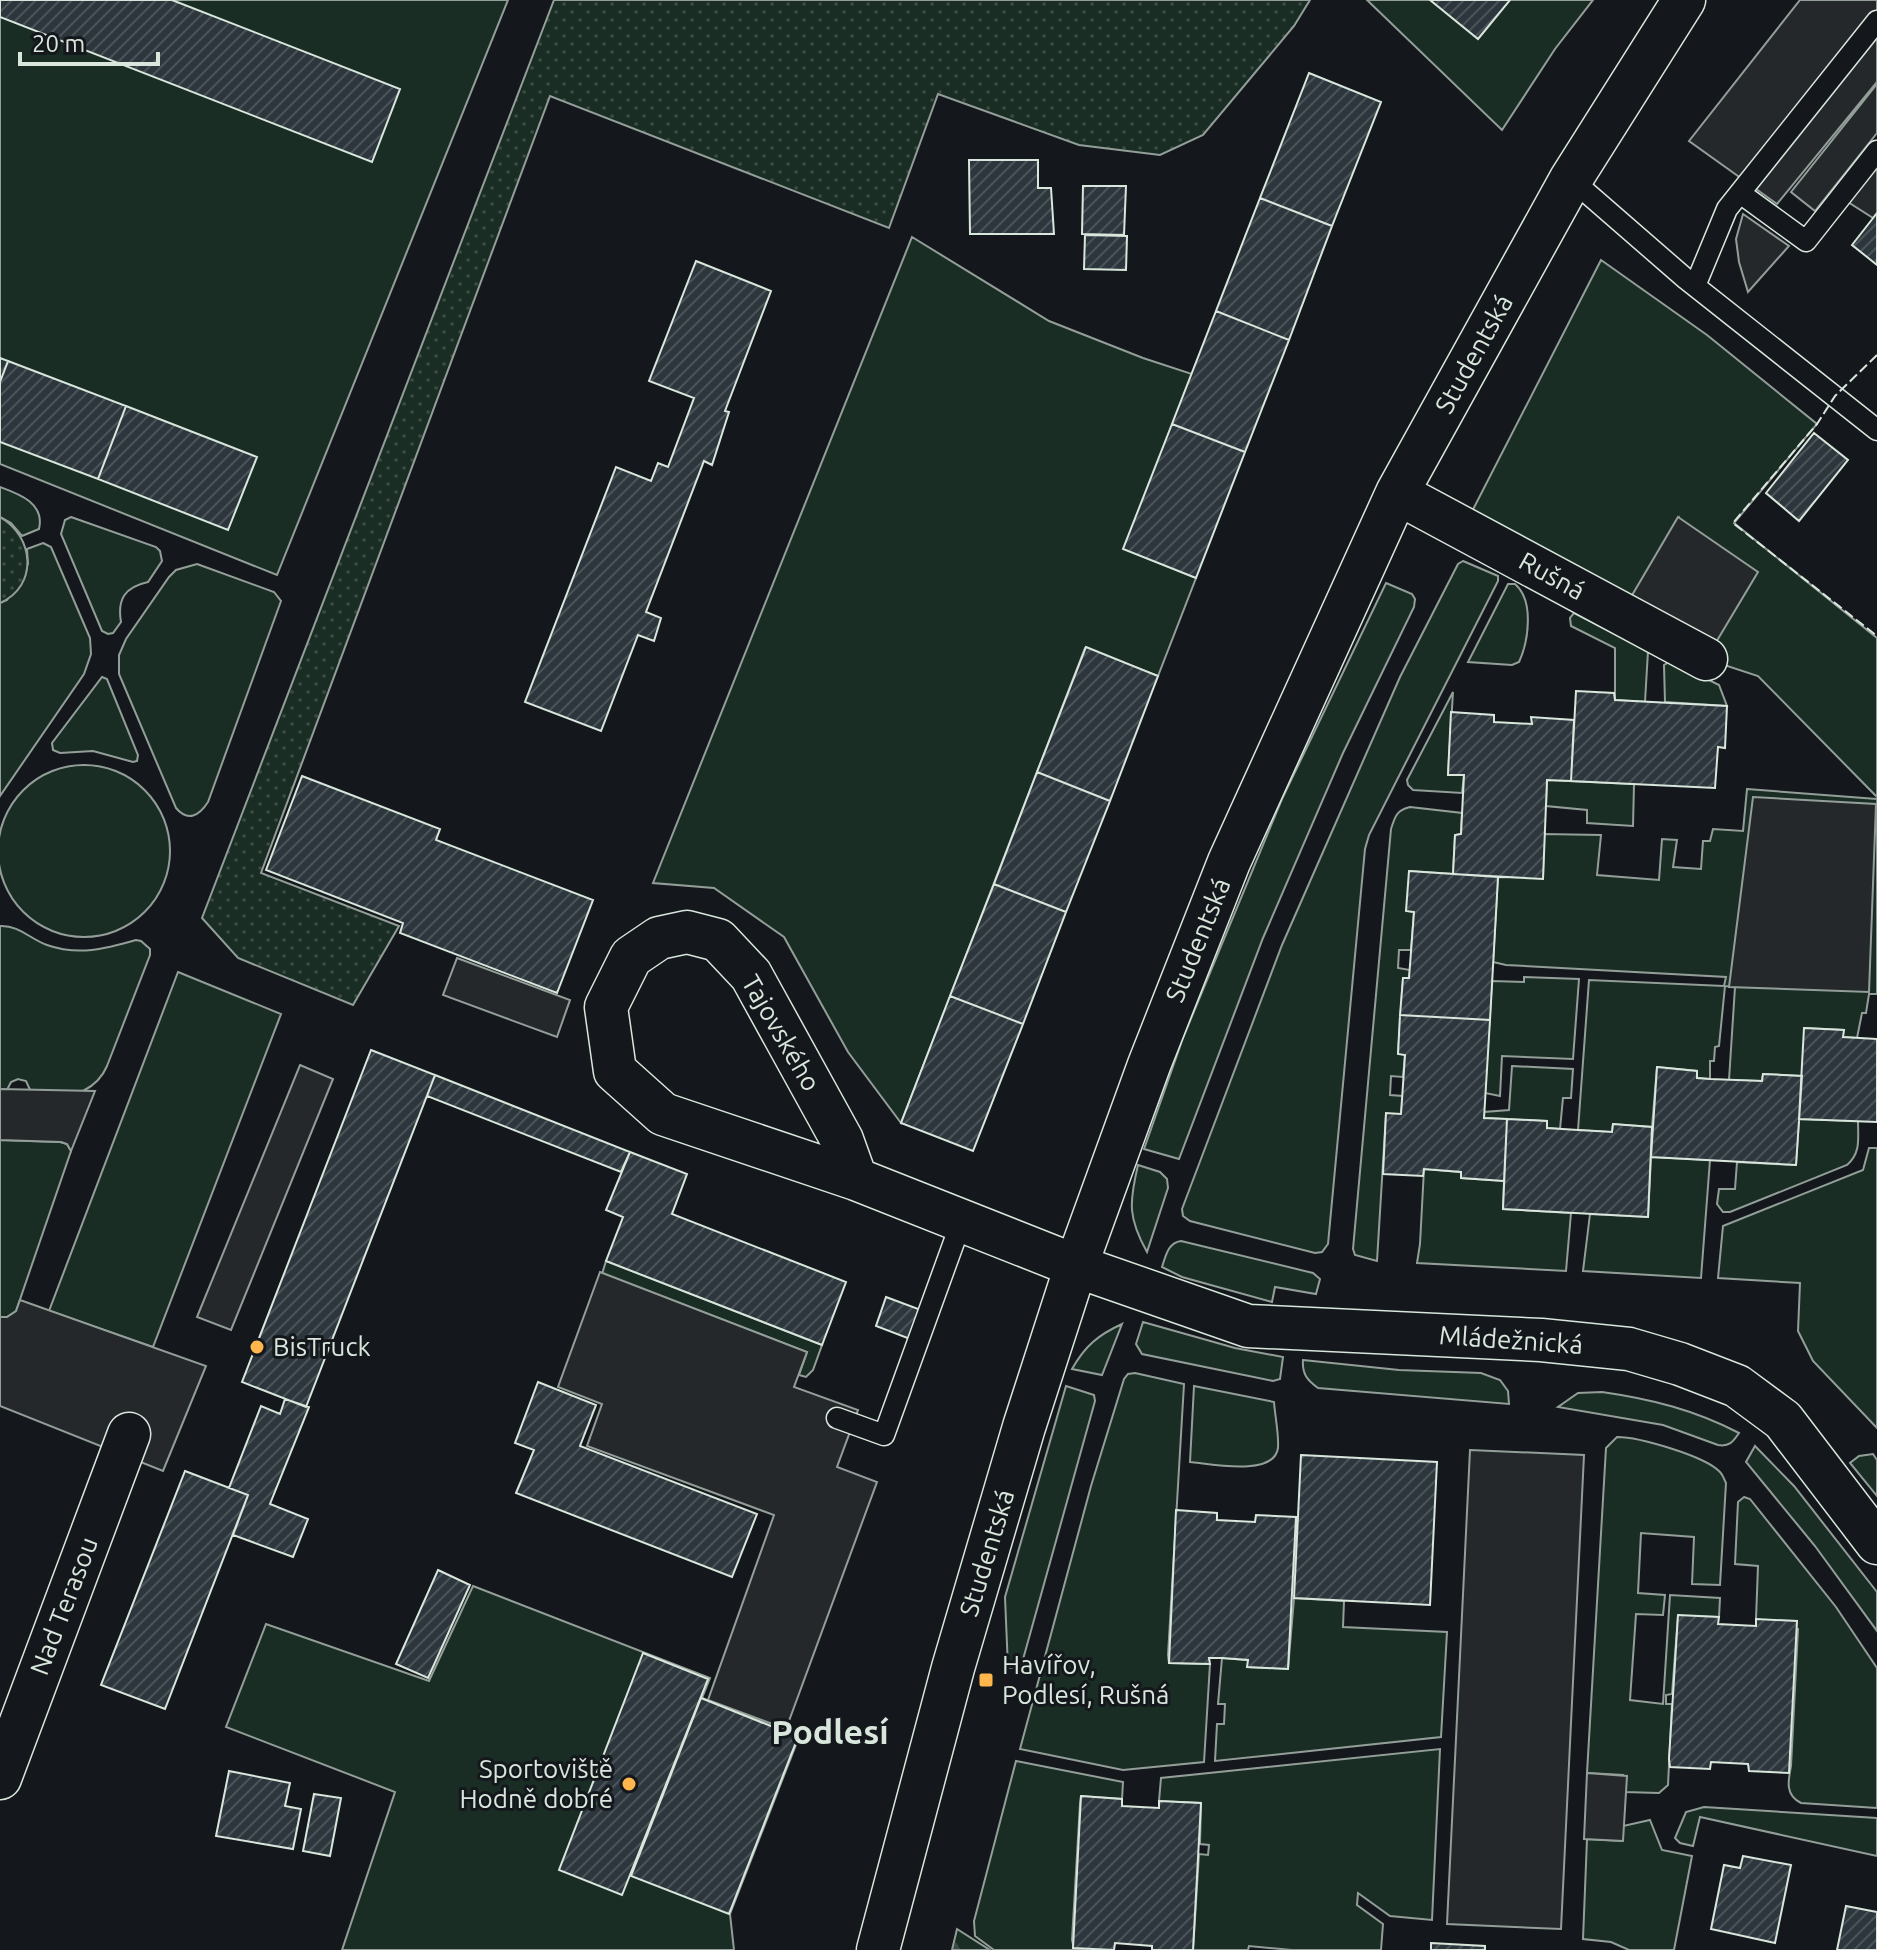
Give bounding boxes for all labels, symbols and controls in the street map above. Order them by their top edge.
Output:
scale bar [20,16,158,66]
text: 20 m [32,30,85,57]
street label: Studentská [1429,289,1518,418]
street label: Rušná [1514,546,1590,605]
street label: Studentská [1160,874,1236,1006]
street label: Tajovského [737,969,826,1096]
street label: Mládežnická [1438,1320,1584,1359]
place label: BisTruck [273,1332,371,1361]
marker: BisTruck [248,1338,266,1356]
street label: Studentská [953,1486,1020,1620]
street label: Nad Terasou [24,1533,103,1679]
place label: Havířov, Podlesí, Rušná [1002,1650,1169,1709]
marker: Havířov, Podlesí, Rušná [977,1671,995,1689]
district label: Podlesí [771,1712,889,1750]
place label: Sportoviště Hodně dobré [459,1754,613,1813]
marker: Sportoviště Hodně dobré [620,1775,638,1793]

